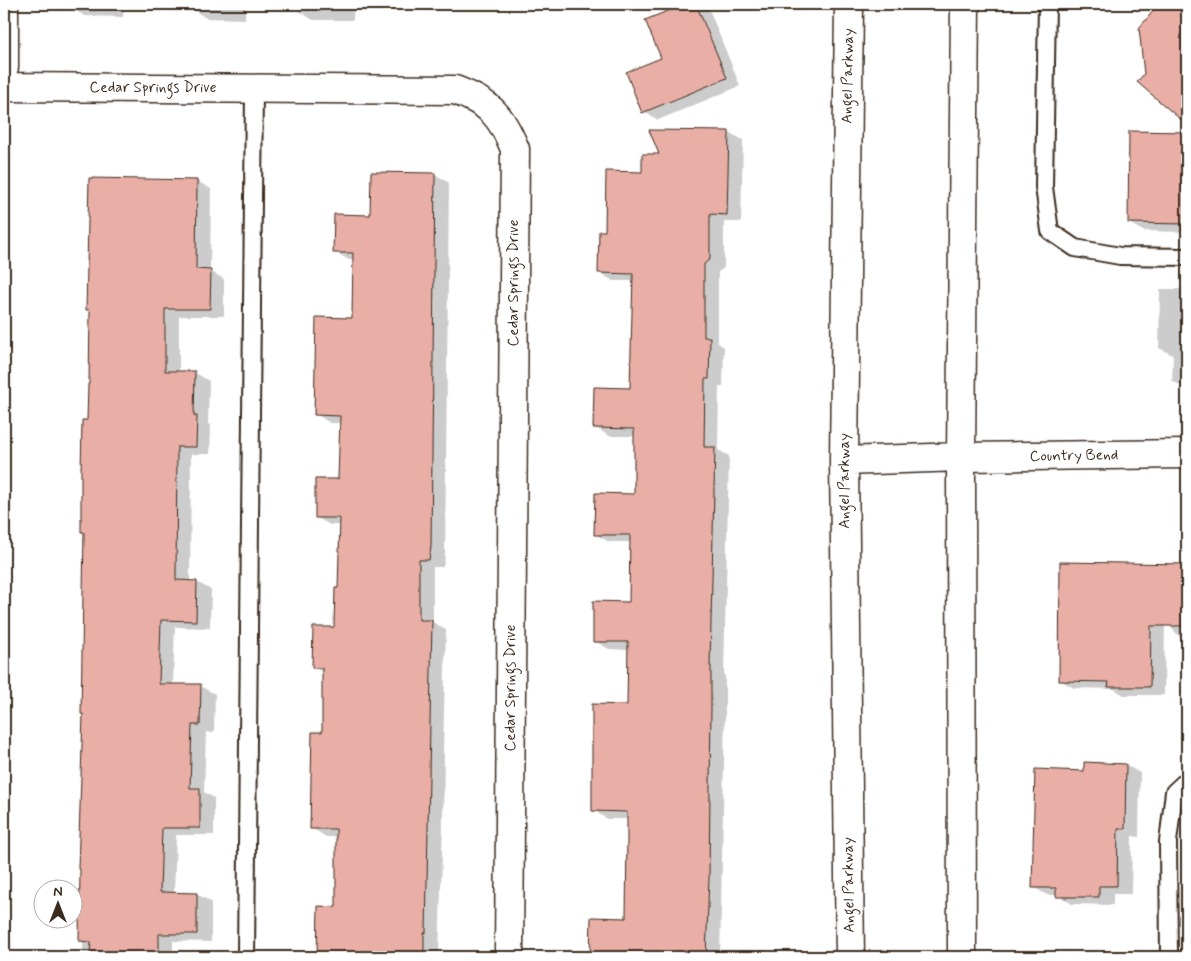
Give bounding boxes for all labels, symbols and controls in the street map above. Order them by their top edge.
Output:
street label: Angel Parkway [837,28,860,124]
street label: Cedar Springs Drive [90,78,217,99]
street label: Cedar Springs Drive [504,219,525,346]
street label: Angel Parkway [835,433,856,529]
street label: Country Bend [1030,445,1118,467]
street label: Cedar Springs Drive [501,624,522,751]
street label: Angel Parkway [838,837,861,933]
north arrow [32,878,82,928]
text: N [53,883,63,901]

